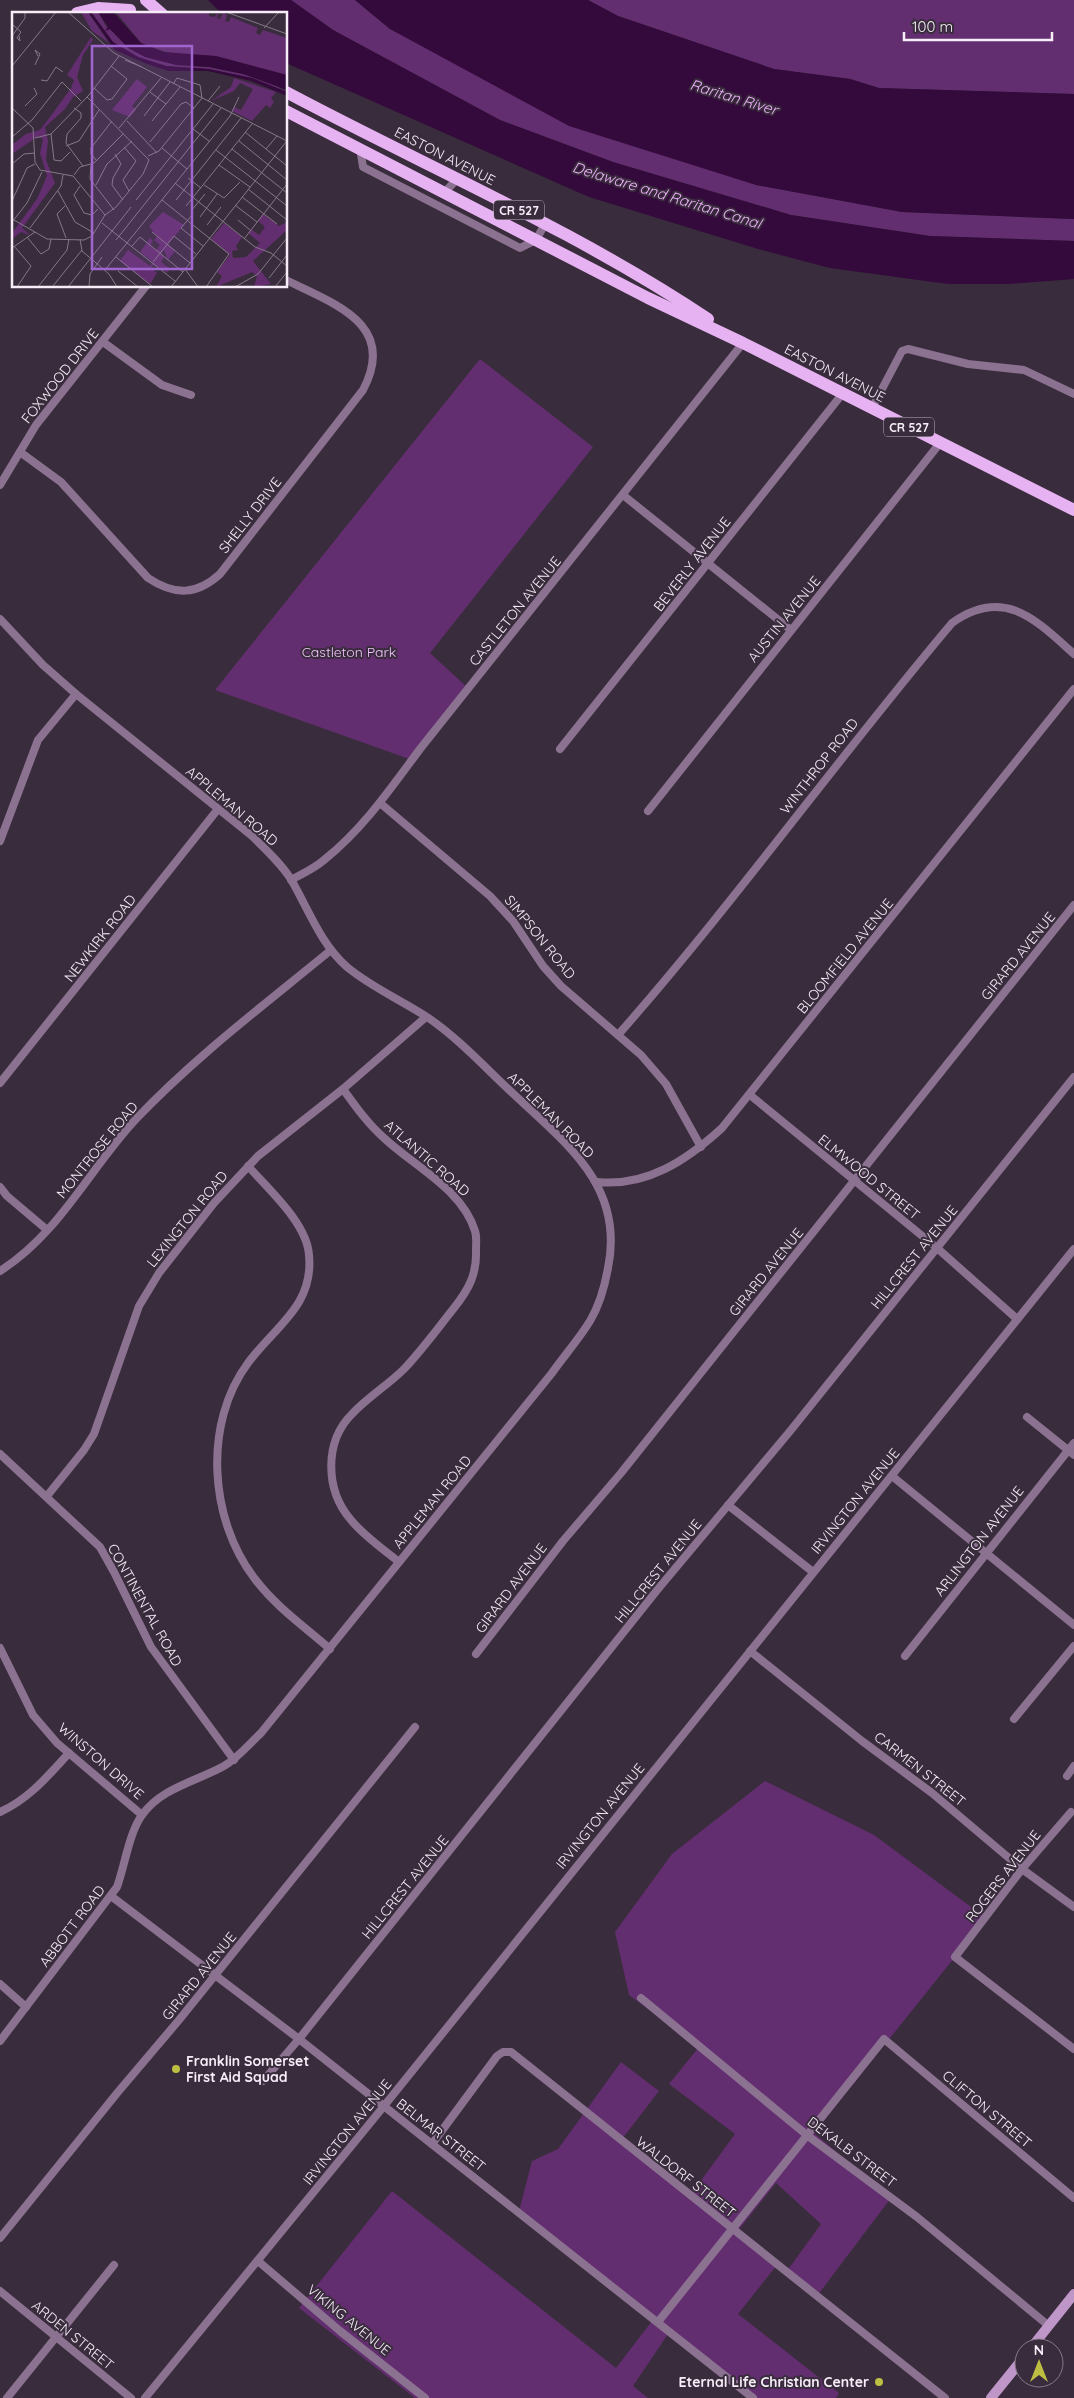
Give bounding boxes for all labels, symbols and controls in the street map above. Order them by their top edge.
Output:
scale bar [904,10,1052,42]
inset map [12,12,288,288]
text: 100 m [912,17,953,36]
water label: Raritan River [688,75,782,120]
street label: EASTON AVENUE [391,123,499,189]
water label: Delaware and Raritan Canal [570,157,765,233]
road number: CR 527 [494,200,544,220]
street label: FOXWOOD DRIVE [17,325,103,427]
street label: EASTON AVENUE [781,340,889,406]
road number: CR 527 [884,418,934,437]
street label: SHELLY DRIVE [215,473,285,557]
street label: BEVERLY AVENUE [649,513,735,615]
street label: CASTLETON AVENUE [465,552,565,670]
street label: AUSTIN AVENUE [744,572,824,666]
park label: Castleton Park [302,643,396,661]
street label: WINTHROP ROAD [776,714,862,818]
street label: APPLEMAN ROAD [182,762,282,850]
street label: NEWKIRK ROAD [60,891,140,985]
street label: SIMPSON ROAD [501,891,579,983]
street label: BLOOMFIELD AVENUE [793,895,897,1017]
street label: GIRARD AVENUE [977,908,1059,1004]
street label: APPLEMAN ROAD [504,1068,598,1162]
street label: MONTROSE ROAD [52,1098,142,1202]
street label: ATLANTIC ROAD [381,1116,473,1200]
street label: ELMWOOD STREET [814,1130,924,1224]
street label: LEXINGTON ROAD [143,1167,231,1271]
street label: HILLCREST AVENUE [867,1202,961,1312]
street label: GIRARD AVENUE [725,1224,807,1320]
street label: IRVINGTON AVENUE [807,1444,903,1558]
street label: APPLEMAN ROAD [389,1452,475,1552]
street label: ARLINGTON AVENUE [930,1482,1028,1600]
street label: HILLCREST AVENUE [611,1516,705,1626]
street label: GIRARD AVENUE [471,1539,551,1637]
street label: CONTINENTAL ROAD [104,1541,186,1669]
street label: WINSTON DRIVE [54,1719,148,1803]
street label: CARMEN STREET [871,1728,969,1810]
street label: IRVINGTON AVENUE [552,1759,648,1873]
street label: ROGERS AVENUE [961,1826,1045,1926]
street label: HILLCREST AVENUE [358,1832,452,1942]
street label: ABBOTT ROAD [35,1881,109,1971]
street label: GIRARD AVENUE [158,1928,240,2024]
place label: Franklin Somerset First Aid Squad [186,2052,309,2086]
marker: Franklin Somerset First Aid Squad [170,2063,182,2075]
street label: CLIFTON STREET [939,2066,1035,2152]
street label: IRVINGTON AVENUE [299,2075,395,2189]
street label: BELMAR STREET [393,2095,489,2175]
street label: DEKALB STREET [804,2113,900,2191]
street label: WALDORF STREET [633,2132,739,2222]
street label: VIKING AVENUE [303,2281,395,2359]
street label: ARDEN STREET [28,2296,118,2374]
north arrow [1014,2338,1064,2388]
text: N [1034,2341,1044,2359]
place label: Eternal Life Christian Center [679,2373,869,2391]
marker: Eternal Life Christian Center [873,2376,885,2388]

